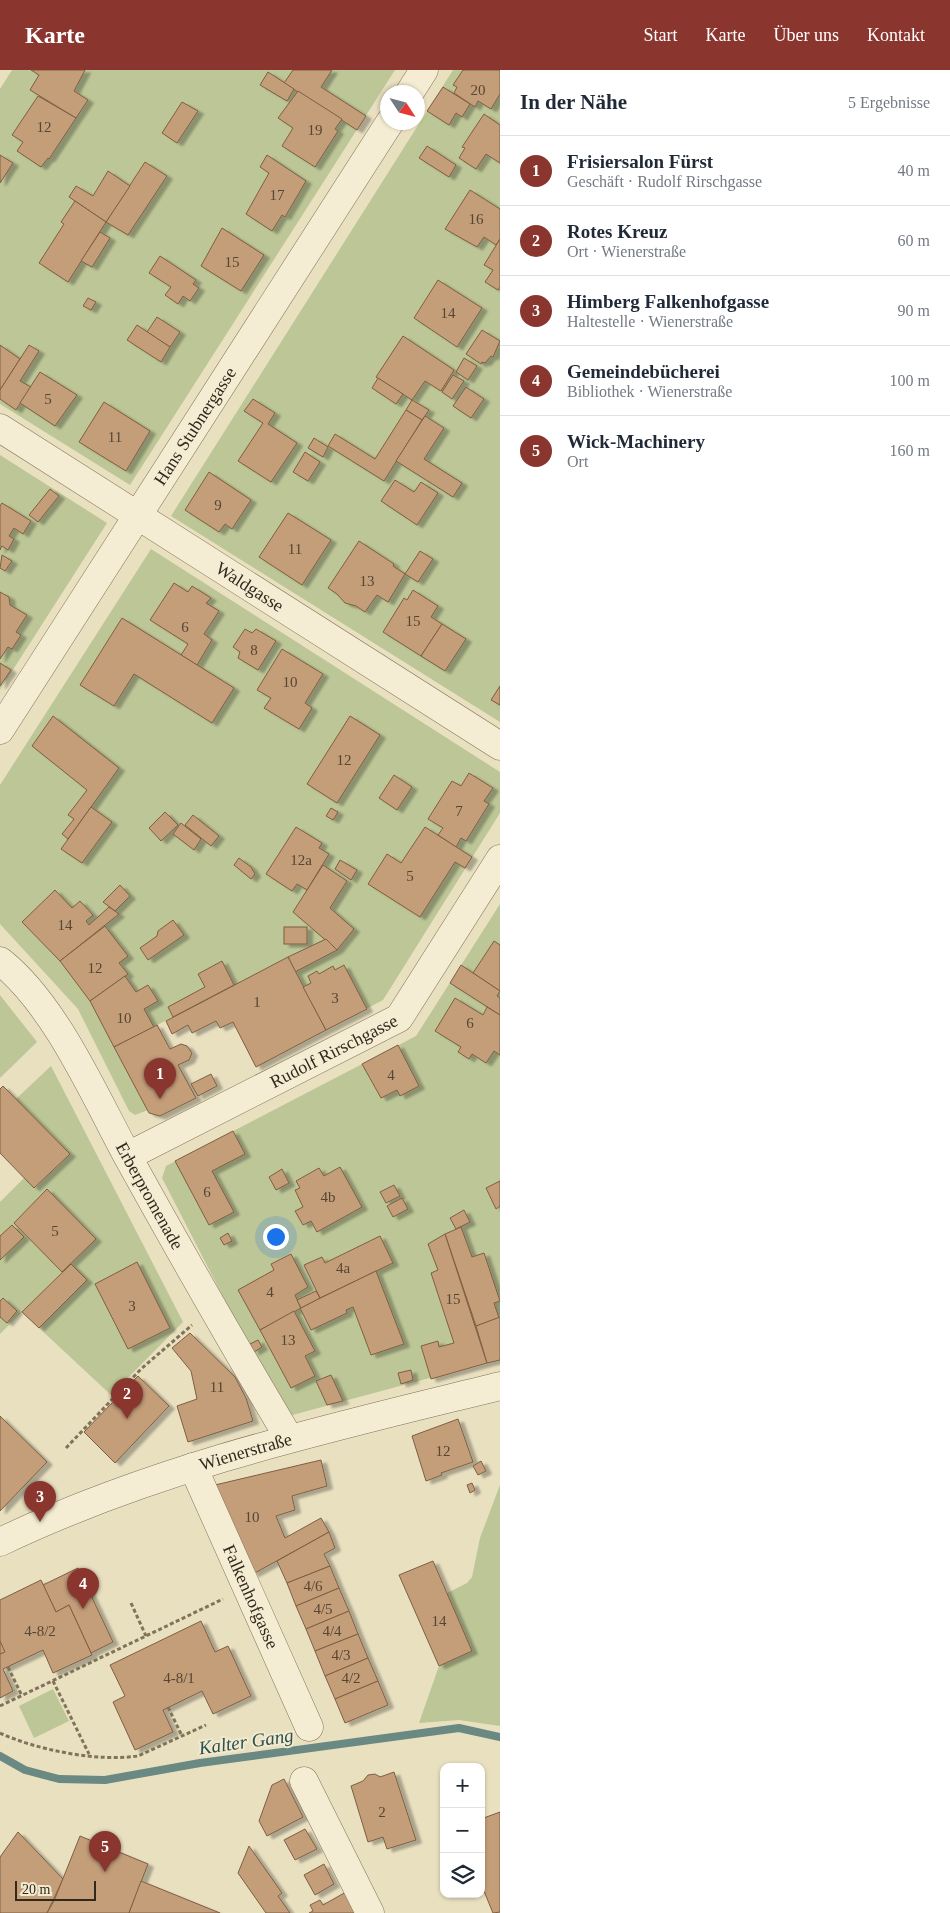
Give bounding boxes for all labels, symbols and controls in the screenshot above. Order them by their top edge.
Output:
text: Karte [25,22,85,48]
text: Start [644,25,678,45]
text: Karte [706,25,746,45]
text: Über uns [774,25,839,45]
text: Kontakt [867,25,925,45]
house number: 20 [471,82,486,98]
north arrow [380,85,425,130]
text: In der Nähe [520,90,627,114]
text: 5 Ergebnisse [848,94,930,111]
house number: 12 [37,119,52,135]
house number: 19 [308,122,323,138]
text: Frisiersalon Fürst [567,151,713,172]
text: 1 [532,162,540,179]
text: 40 m [898,162,930,179]
text: Geschäft · Rudolf Rirschgasse [567,173,762,190]
house number: 17 [270,187,285,203]
house number: 16 [469,211,484,227]
text: Rotes Kreuz [567,221,667,242]
text: 2 [532,232,540,249]
text: 60 m [898,232,930,249]
text: Ort · Wienerstraße [567,243,686,260]
house number: 15 [225,254,240,270]
text: Himberg Falkenhofgasse [567,291,769,312]
text: 3 [532,302,540,319]
text: 90 m [898,302,930,319]
house number: 14 [441,305,456,321]
text: Haltestelle · Wienerstraße [567,313,733,330]
text: Gemeindebücherei [567,361,720,382]
street label: Hans Stubnergasse [150,363,240,489]
text: 4 [532,372,540,389]
text: 100 m [890,372,930,389]
text: Bibliothek · Wienerstraße [567,383,732,400]
house number: 5 [44,391,52,407]
house number: 11 [108,429,122,445]
text: Wick-Machinery [567,431,705,452]
text: 5 [532,442,540,459]
text: 160 m [890,442,930,459]
text: Ort [567,453,588,470]
house number: 9 [214,497,222,513]
house number: 11 [288,541,302,557]
street label: Waldgasse [212,558,287,616]
house number: 13 [360,573,375,589]
house number: 15 [406,613,421,629]
house number: 6 [181,619,189,635]
house number: 8 [250,642,258,658]
house number: 10 [283,674,298,690]
house number: 12 [337,752,352,768]
house number: 7 [455,803,463,819]
house number: 12a [290,852,312,868]
house number: 5 [406,868,414,884]
house number: 14 [58,917,73,933]
house number: 12 [88,960,103,976]
house number: 3 [331,990,339,1006]
house number: 1 [253,994,261,1010]
house number: 10 [117,1010,132,1026]
street label: Rudolf Rirschgasse [267,1010,401,1092]
house number: 6 [466,1015,474,1031]
pin: 1 [144,1058,176,1099]
house number: 4 [387,1067,395,1083]
street label: Erberpromenade [112,1139,188,1253]
house number: 6 [203,1184,211,1200]
house number: 4b [321,1189,336,1205]
house number: 5 [51,1223,59,1239]
your location [263,1224,289,1250]
house number: 4a [336,1260,350,1276]
house number: 4 [266,1284,274,1300]
house number: 15 [446,1291,461,1307]
house number: 3 [128,1298,136,1314]
house number: 13 [281,1332,296,1348]
pin: 2 [111,1378,143,1419]
house number: 11 [210,1379,224,1395]
street label: Wienerstraße [197,1429,294,1475]
house number: 12 [436,1443,451,1459]
pin: 3 [24,1481,56,1522]
house number: 10 [245,1509,260,1525]
street label: Falkenhofgasse [219,1541,283,1652]
pin: 4 [67,1568,99,1609]
house number: 4/6 [303,1578,323,1594]
house number: 4/5 [313,1601,333,1617]
house number: 14 [432,1613,447,1629]
house number: 4-8/2 [24,1623,56,1639]
house number: 4/4 [322,1623,342,1639]
house number: 4/3 [331,1647,351,1663]
house number: 4-8/1 [163,1670,195,1686]
house number: 4/2 [341,1670,361,1686]
water label: Kalter Gang [196,1724,295,1759]
map controls [440,1763,485,1898]
button: + [440,1763,485,1808]
house number: 2 [378,1804,386,1820]
button: − [440,1808,485,1853]
pin: 5 [89,1831,121,1872]
button: layers [440,1853,485,1898]
scale bar [15,1878,96,1901]
text: 20 m [22,1882,50,1897]

